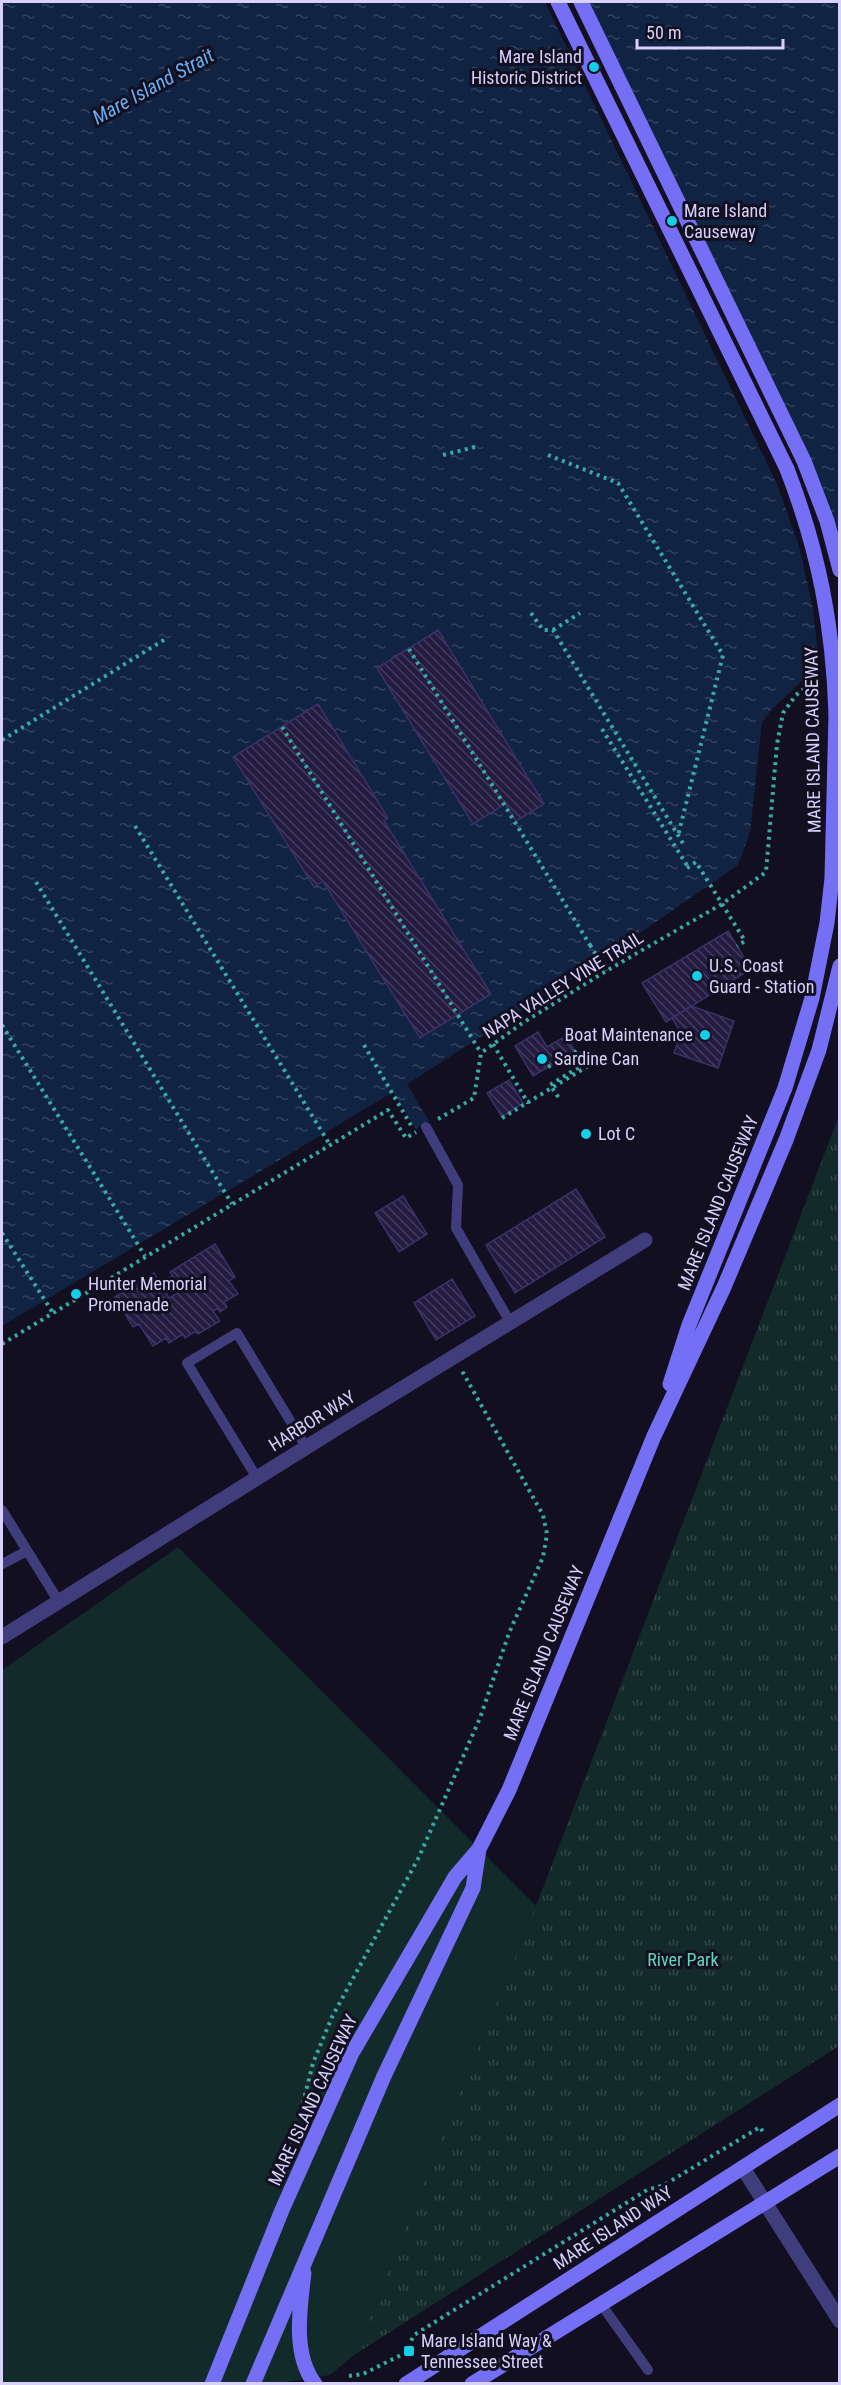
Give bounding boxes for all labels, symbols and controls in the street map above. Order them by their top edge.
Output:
scale bar [637,12,782,50]
text: 50 m [646,22,681,43]
water label: Mare Island Strait [88,43,218,129]
place label: Mare Island Historic District [471,46,582,88]
marker: Mare Island Historic District [587,60,601,74]
place label: Mare Island Causeway [684,200,767,242]
marker: Mare Island Causeway [665,214,679,228]
street label: MARE ISLAND CAUSEWAY [800,646,825,833]
street label: NAPA VALLEY VINE TRAIL [479,926,647,1043]
place label: U.S. Coast Guard - Station [709,955,814,997]
marker: U.S. Coast Guard - Station [690,969,704,983]
place label: Boat Maintenance [564,1024,693,1045]
marker: Boat Maintenance [698,1028,712,1042]
place label: Sardine Can [554,1048,639,1069]
marker: Sardine Can [535,1052,549,1066]
street label: MARE ISLAND CAUSEWAY [673,1112,762,1293]
place label: Lot C [598,1123,635,1144]
marker: Lot C [579,1127,593,1141]
place label: Hunter Memorial Promenade [88,1273,207,1315]
marker: Hunter Memorial Promenade [69,1287,83,1301]
street label: HARBOR WAY [265,1385,359,1455]
street label: MARE ISLAND CAUSEWAY [499,1562,588,1743]
park label: River Park [647,1949,719,1970]
street label: MARE ISLAND CAUSEWAY [264,2010,362,2189]
street label: MARE ISLAND WAY [549,2181,677,2274]
place label: Mare Island Way & Tennessee Street [421,2330,552,2372]
marker: Mare Island Way & Tennessee Street [402,2344,416,2358]

